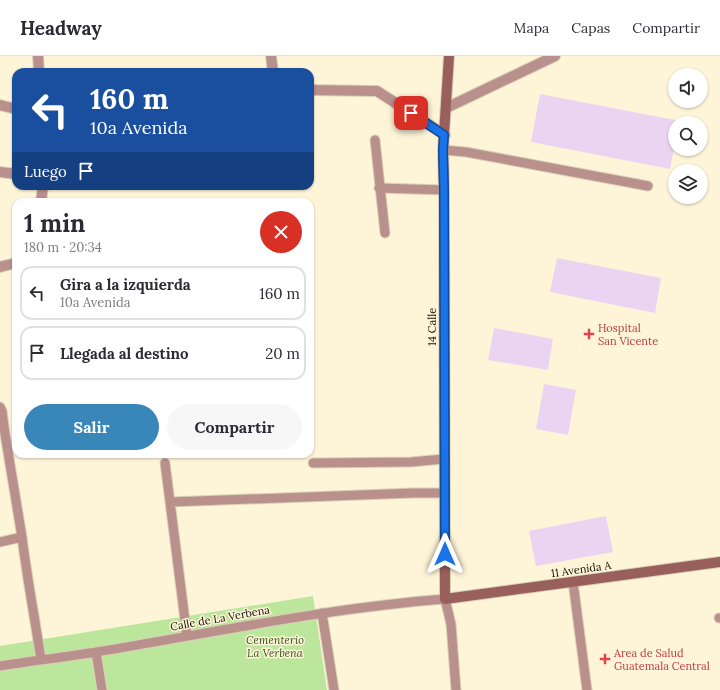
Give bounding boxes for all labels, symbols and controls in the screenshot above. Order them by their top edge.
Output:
text: Headway [20,16,102,40]
text: Mapa [514,19,549,37]
text: Capas [571,19,610,37]
text: Compartir [632,19,700,37]
map controls [668,68,708,204]
button: sound [668,68,708,108]
text: 160 m [90,81,168,117]
icon: left [24,84,76,136]
pin [394,96,428,130]
icon: arrive [400,102,422,124]
text: 10a Avenida [90,116,187,139]
button: search [668,116,708,156]
icon: arrive [75,160,97,182]
text: Luego [24,162,67,181]
button: layers [668,164,708,204]
text: 1 min [24,208,85,239]
button: close [260,211,302,253]
text: 180 m · 20:34 [24,239,102,256]
text: Gira a la izquierda [60,275,191,294]
icon: left [26,282,48,304]
text: 160 m [259,284,300,303]
text: 10a Avenida [60,294,130,311]
street label: 14 Calle [425,308,439,346]
place label: Hospital San Vicente [598,321,658,348]
marker: Hospital San Vicente [583,328,595,340]
icon: arrive [26,342,48,364]
text: Llegada al destino [60,344,189,363]
text: 20 m [265,344,300,363]
button: Salir [24,404,159,450]
button: Compartir [167,404,302,450]
position arrow [424,533,466,575]
street label: 11 Avenida A [550,558,613,580]
street label: Calle de La Verbena [169,602,271,634]
park label: Cementerio La Verbena [246,633,304,660]
place label: Area de Salud Guatemala Central [613,646,710,673]
marker: Area de Salud Guatemala Central [599,653,611,665]

